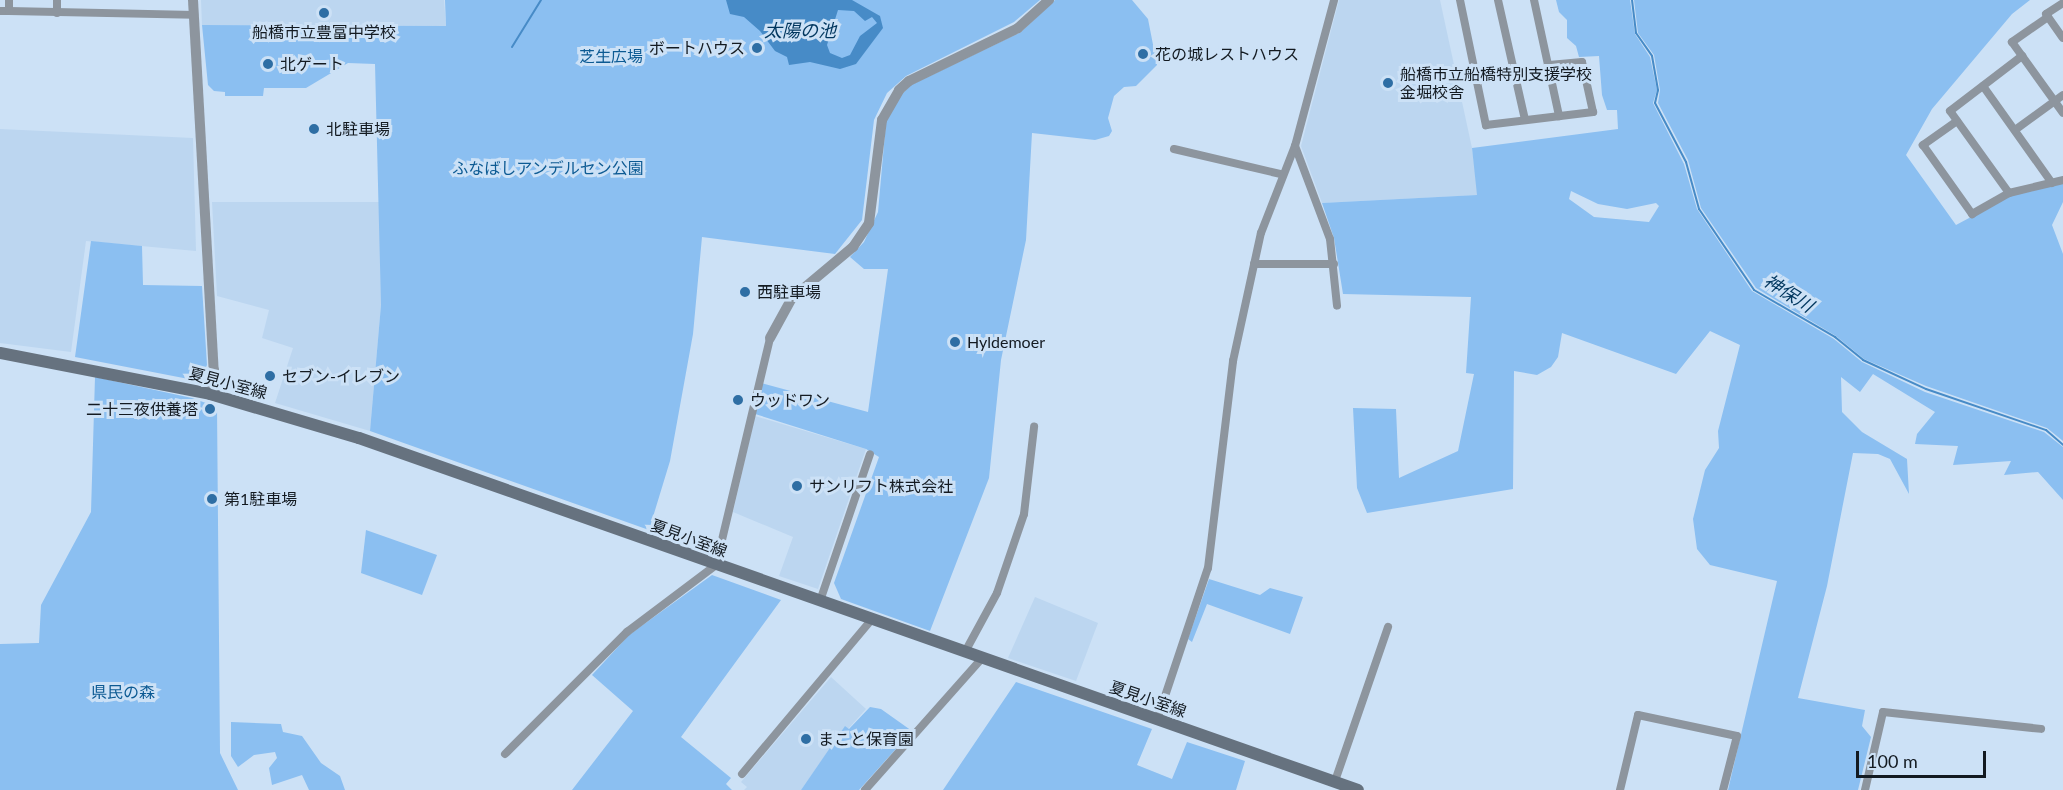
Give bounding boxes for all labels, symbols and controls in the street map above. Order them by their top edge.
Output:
marker: 船橋市立豊富中学校 [317,6,331,20]
water label: 太陽の池 [764,19,836,41]
place label: 船橋市立豊富中学校 [252,22,396,42]
place label: ボートハウス [649,38,745,58]
marker: ボートハウス [750,41,764,55]
place label: 花の城レストハウス [1155,44,1299,64]
park label: 芝生広場 [579,46,643,66]
marker: 花の城レストハウス [1136,47,1150,61]
place label: 北ゲート [280,54,344,74]
marker: 北ゲート [261,57,275,71]
place label: 船橋市立船橋特別支援学校 金堀校舎 [1400,64,1592,102]
marker: 船橋市立船橋特別支援学校 金堀校舎 [1381,76,1395,90]
place label: 北駐車場 [326,119,390,139]
marker: 北駐車場 [307,122,321,136]
park label: ふなばしアンデルセン公園 [452,158,644,178]
water label: 神保川 [1760,270,1818,316]
place label: 西駐車場 [757,282,821,302]
marker: 西駐車場 [738,285,752,299]
place label: Hyldemoer [967,332,1045,352]
marker: Hyldemoer [948,335,962,349]
street label: 夏見小室線 [187,363,269,403]
place label: セブン-イレブン [282,366,400,386]
marker: セブン-イレブン [263,369,277,383]
place label: ウッドワン [750,390,830,410]
marker: ウッドワン [731,393,745,407]
place label: 二十三夜供養塔 [86,399,198,419]
marker: 二十三夜供養塔 [203,402,217,416]
place label: サンリフト株式会社 [809,476,953,496]
marker: サンリフト株式会社 [790,479,804,493]
place label: 第1駐車場 [224,489,297,509]
marker: 第1駐車場 [205,492,219,506]
street label: 夏見小室線 [648,515,730,561]
street label: 夏見小室線 [1107,677,1189,721]
park label: 県民の森 [91,682,155,702]
place label: まこと保育園 [818,729,914,749]
marker: まこと保育園 [799,732,813,746]
scale bar [1859,739,1990,777]
text: 100 m [1867,750,1918,772]

